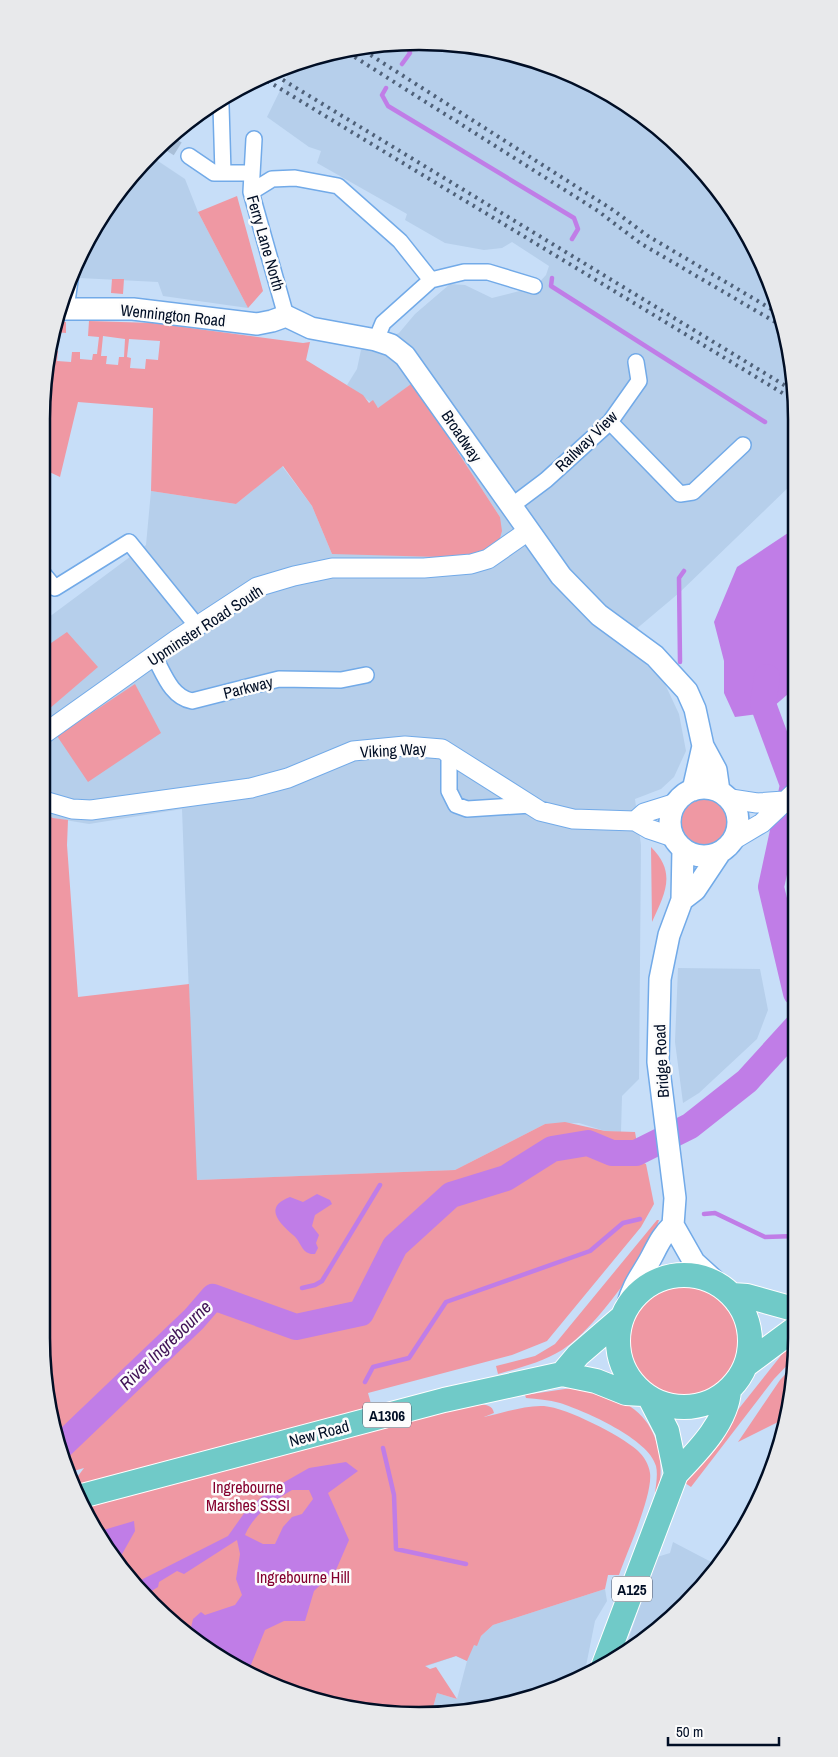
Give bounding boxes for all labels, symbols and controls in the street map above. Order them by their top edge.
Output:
street label: Ferry Lane North [242,193,290,293]
street label: Wennington Road [119,299,227,331]
street label: Railway View [550,405,623,476]
street label: Broadway [437,406,488,467]
street label: Upminster Road South [143,579,267,671]
street label: Parkway [221,670,275,704]
street label: Viking Way [359,737,427,763]
street label: Bridge Road [648,1024,674,1098]
water label: River Ingrebourne [114,1295,216,1395]
road number: A1306 [363,1402,411,1428]
street label: New Road [287,1414,351,1452]
park label: Ingrebourne Marshes SSSI [206,1476,290,1516]
park label: Ingrebourne Hill [256,1566,350,1588]
road number: A125 [612,1576,652,1602]
scale bar [668,1714,779,1746]
text: 50 m [676,1721,703,1742]

